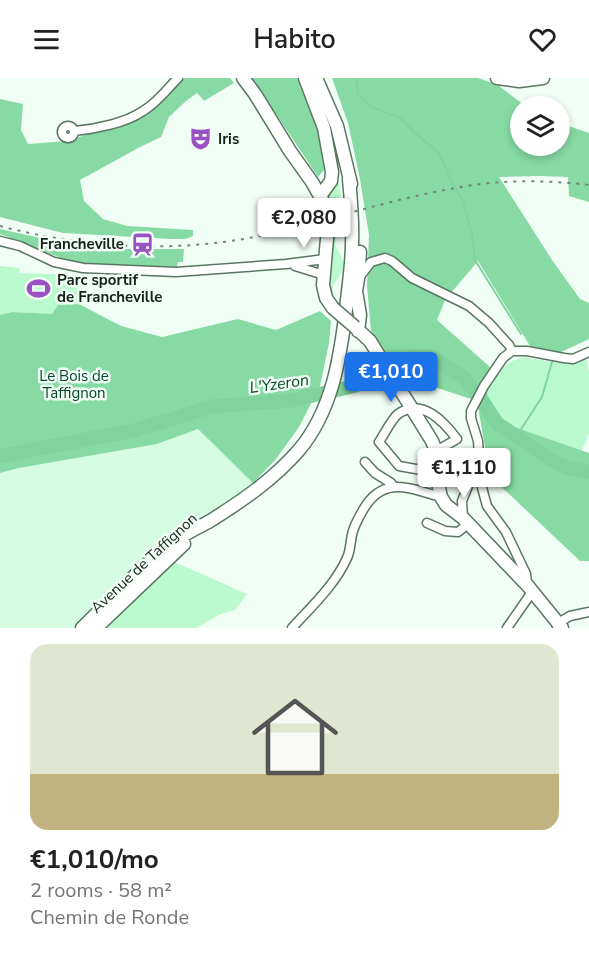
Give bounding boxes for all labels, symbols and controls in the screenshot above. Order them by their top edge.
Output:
text: Habito [253,21,336,58]
icon: menu [30,23,63,56]
icon: heart [526,23,559,56]
map controls [510,96,570,156]
button: layers [510,96,570,156]
theatre icon: Iris [187,126,213,152]
place label: Iris [218,129,239,149]
pin: €2,080 [255,198,353,249]
text: €2,080 [272,204,336,231]
station icon: Francheville [129,231,155,257]
place label: Francheville [40,234,124,254]
place label: Parc sportif de Francheville [57,270,162,307]
sports icon: Parc sportif de Francheville [26,276,52,302]
pin: €1,010 [342,352,440,403]
text: €1,010 [359,358,423,385]
park label: Le Bois de Taffignon [39,366,109,403]
water label: L'Yzeron [248,369,310,399]
pin: €1,110 [415,448,513,499]
text: €1,110 [432,454,496,481]
street label: Avenue de Taffignon [86,508,202,618]
icon: home [241,683,349,791]
text: €1,010/mo [30,842,159,877]
text: 2 rooms · 58 m² [30,877,172,904]
text: Chemin de Ronde [30,904,189,931]

